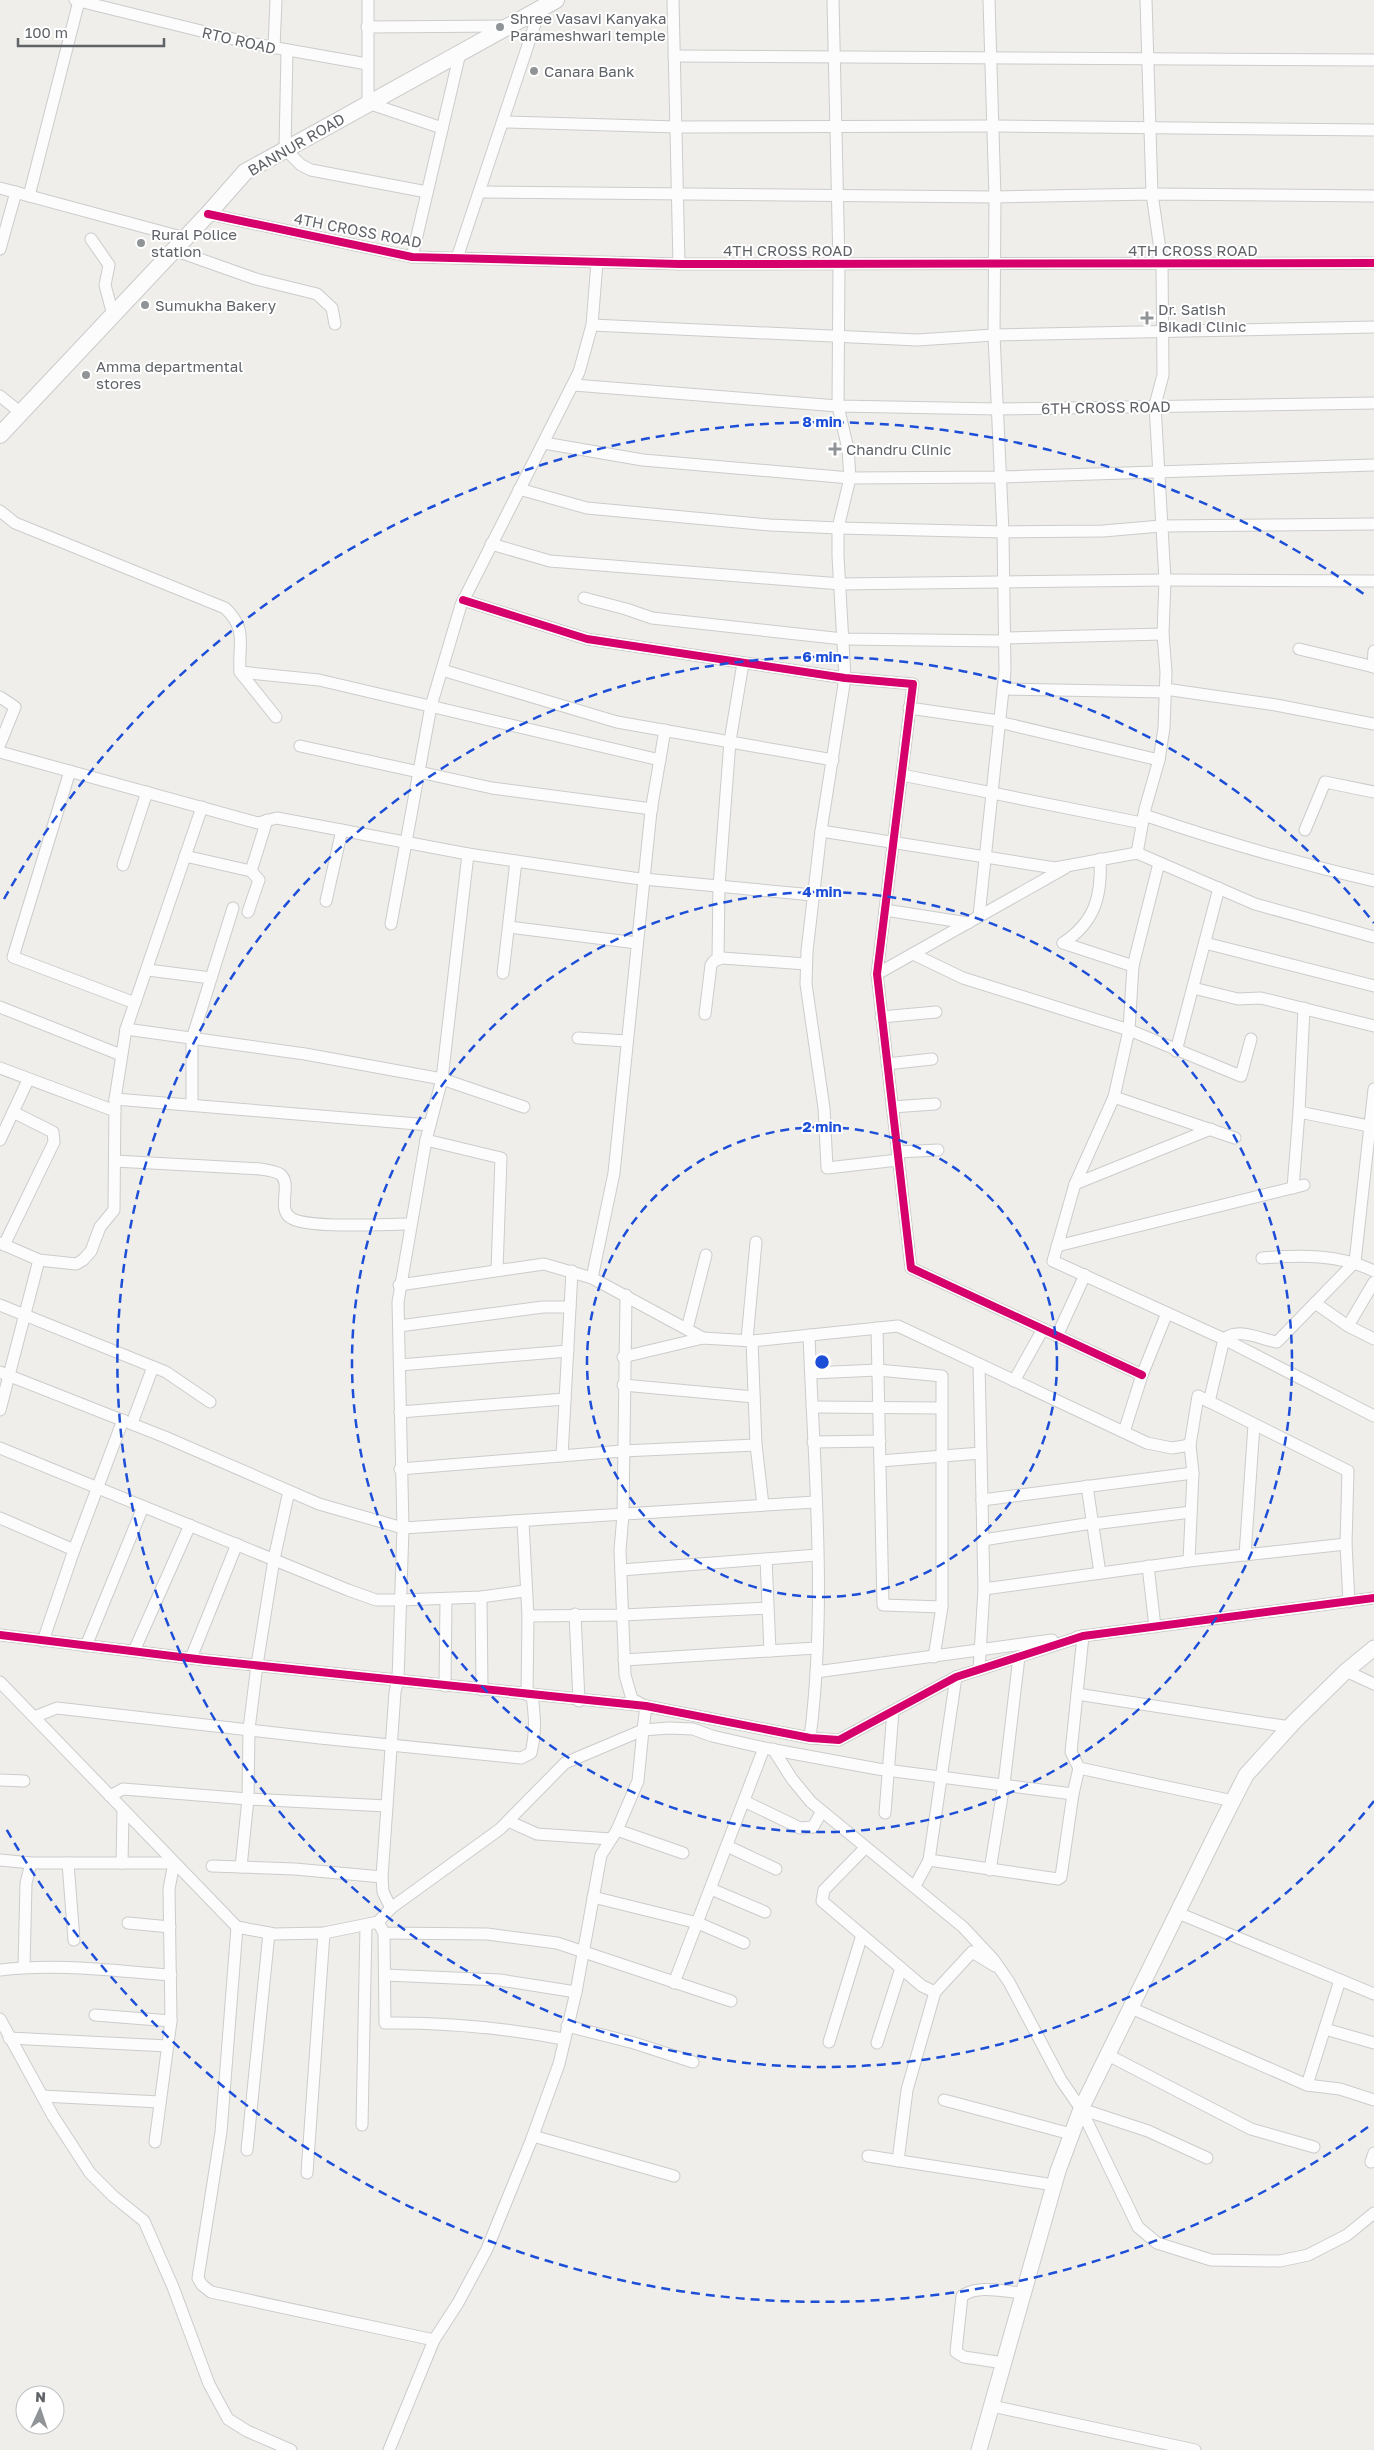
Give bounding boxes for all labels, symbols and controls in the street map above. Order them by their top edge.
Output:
place label: Shree Vasavi Kanyaka Parameshwari temple [510,9,666,44]
scale bar [18,15,164,47]
marker: Shree Vasavi Kanyaka Parameshwari temple [494,21,506,33]
text: 100 m [25,23,68,41]
street label: RTO ROAD [200,23,278,57]
place label: Canara Bank [544,62,635,80]
marker: Canara Bank [528,65,540,77]
street label: BANNUR ROAD [244,109,348,179]
street label: 4TH CROSS ROAD [293,209,423,251]
place label: Rural Police station [151,225,237,260]
marker: Rural Police station [135,237,147,249]
street label: 4TH CROSS ROAD [723,241,853,259]
street label: 4TH CROSS ROAD [1128,241,1258,259]
place label: Sumukha Bakery [155,296,277,314]
marker: Sumukha Bakery [139,299,151,311]
place label: Dr. Satish Bikadi Clinic [1158,300,1246,335]
marker: Dr. Satish Bikadi Clinic [1140,311,1154,325]
place label: Amma departmental stores [96,357,243,392]
marker: Amma departmental stores [80,369,92,381]
street label: 6TH CROSS ROAD [1041,397,1171,417]
text: 8 min [802,412,842,430]
place label: Chandru Clinic [846,440,951,458]
marker: Chandru Clinic [828,442,842,456]
text: 6 min [802,647,842,665]
text: 4 min [802,882,842,900]
text: 2 min [802,1117,842,1135]
centre of rings [813,1353,831,1371]
north arrow [15,2385,65,2435]
text: N [35,2388,46,2405]

